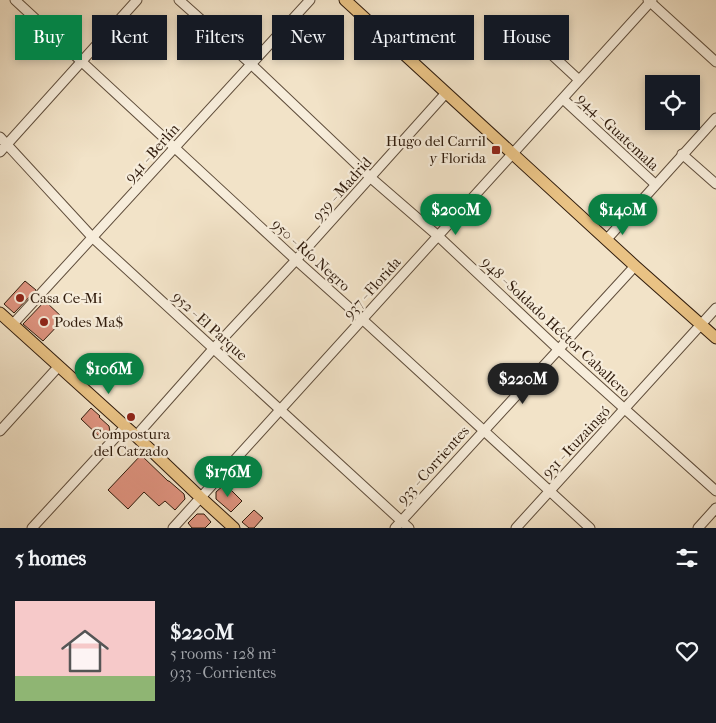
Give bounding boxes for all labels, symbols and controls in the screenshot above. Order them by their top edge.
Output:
chip: Buy [15,15,82,60]
chip: Rent [92,15,167,60]
chip: Filters [177,15,262,60]
chip: New [272,15,344,60]
chip: Apartment [354,15,474,60]
chip: House [484,15,569,60]
map controls [645,75,700,130]
button: locate [645,75,700,130]
street label: 944 - Guatemala [573,90,663,175]
street label: 941 - Berlín [121,120,183,186]
place label: Hugo del Carril y Florida [386,132,487,167]
marker: Hugo del Carril y Florida [490,144,502,156]
street label: 939 - Madrid [309,153,376,225]
pin: $200M [421,194,491,236]
pin: $140M [588,194,658,236]
text: $200M [431,200,481,219]
text: $140M [599,200,647,219]
street label: 950 - Río Negro [268,215,354,295]
street label: 937 - Florida [340,253,405,323]
street label: 948 - Soldado Héctor Caballero [478,253,635,401]
street label: 952 - El Parque [169,288,252,365]
place label: Casa Ce-Mi [30,289,103,307]
marker: Casa Ce-Mi [14,292,26,304]
place label: Podes Ma$ [54,313,124,331]
marker: Podes Ma$ [38,316,50,328]
pin: $106M [74,352,144,395]
text: $106M [86,359,132,378]
pin: $220M [488,362,558,405]
text: $220M [499,369,547,388]
street label: 931 - Ituzaingó [538,402,614,482]
marker: Compostura del Catzado [125,411,137,423]
street label: 933 - Corrientes [393,422,473,508]
place label: Compostura del Catzado [92,425,171,460]
pin: $176M [193,456,263,498]
text: $176M [205,462,251,481]
icon: filters [673,544,701,572]
text: 5 homes [15,546,86,570]
text: $220M [170,620,234,644]
icon: home [55,621,115,681]
icon: heart [673,637,701,665]
text: 5 rooms · 128 m² [170,644,276,663]
text: 933 - Corrientes [170,663,276,682]

